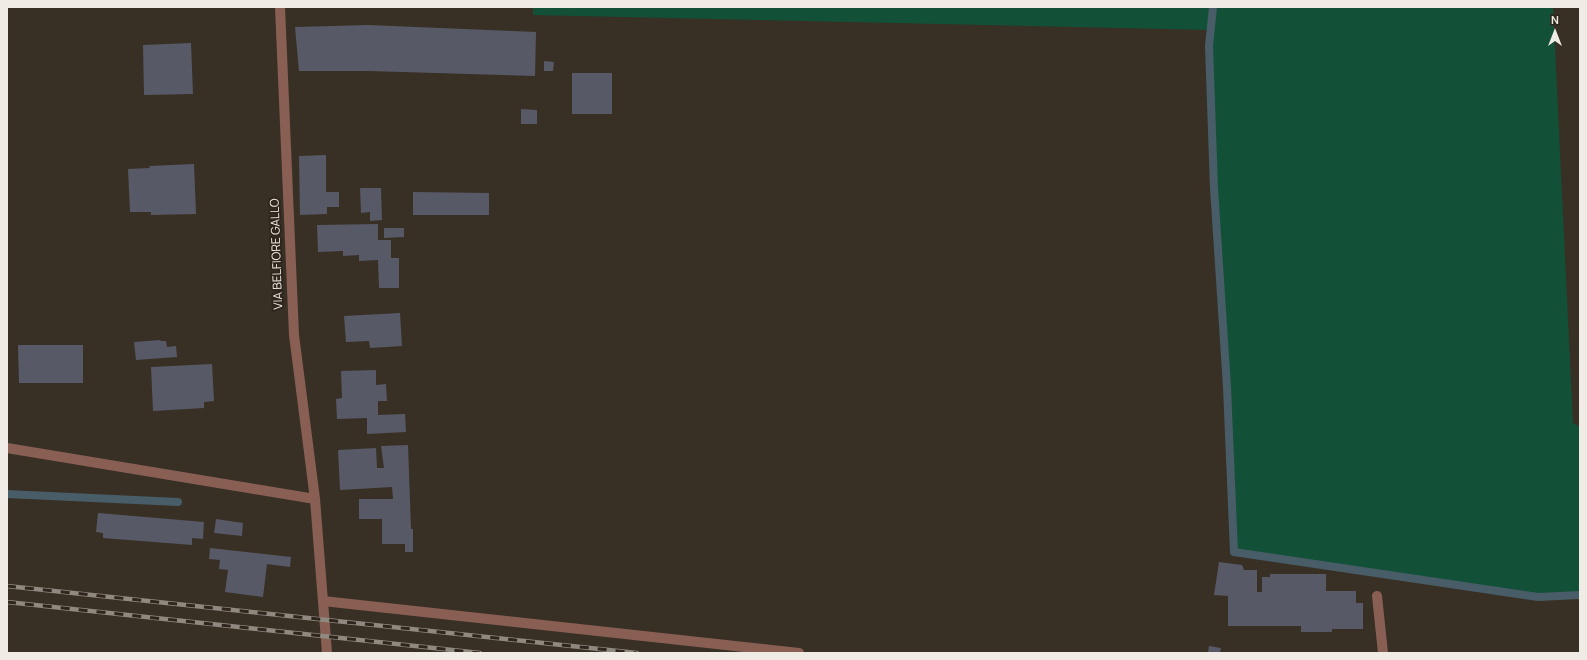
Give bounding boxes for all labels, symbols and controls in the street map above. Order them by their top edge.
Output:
north arrow [1535,12,1575,52]
text: N [1551,12,1559,27]
street label: VIA BELFIORE GALLO [268,198,286,310]

